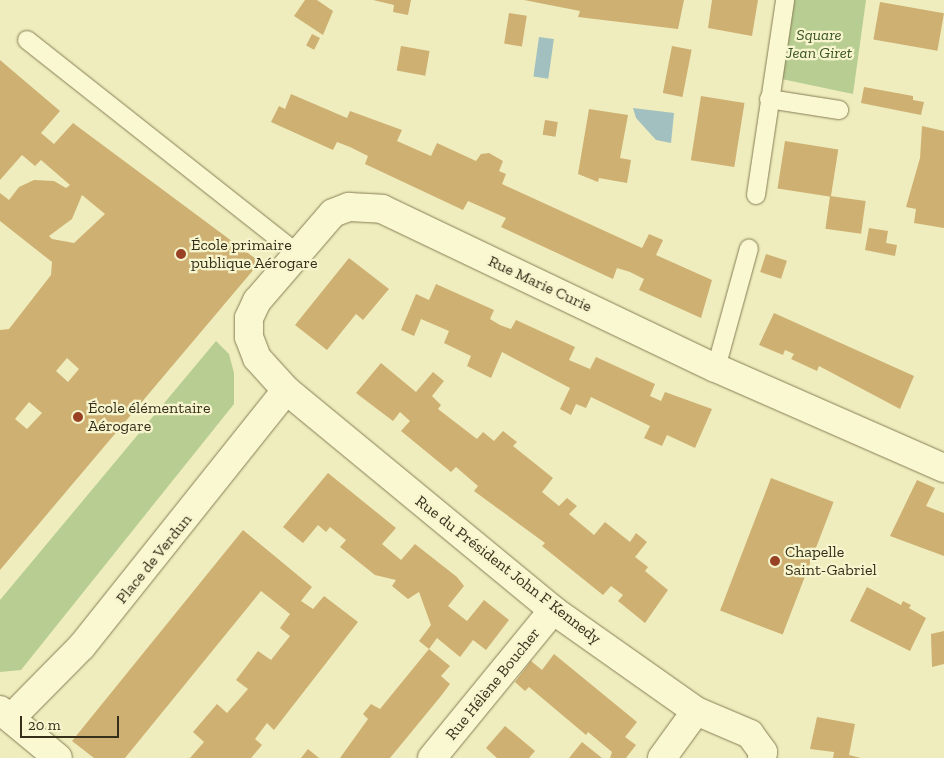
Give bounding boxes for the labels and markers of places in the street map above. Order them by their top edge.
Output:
place label: École primaire publique Aérogare [191,235,318,273]
marker: École primaire publique Aérogare [175,248,187,260]
place label: École élémentaire Aérogare [88,398,211,436]
marker: École élémentaire Aérogare [72,411,84,423]
place label: Chapelle Saint-Gabriel [785,542,877,580]
marker: Chapelle Saint-Gabriel [769,555,781,567]

